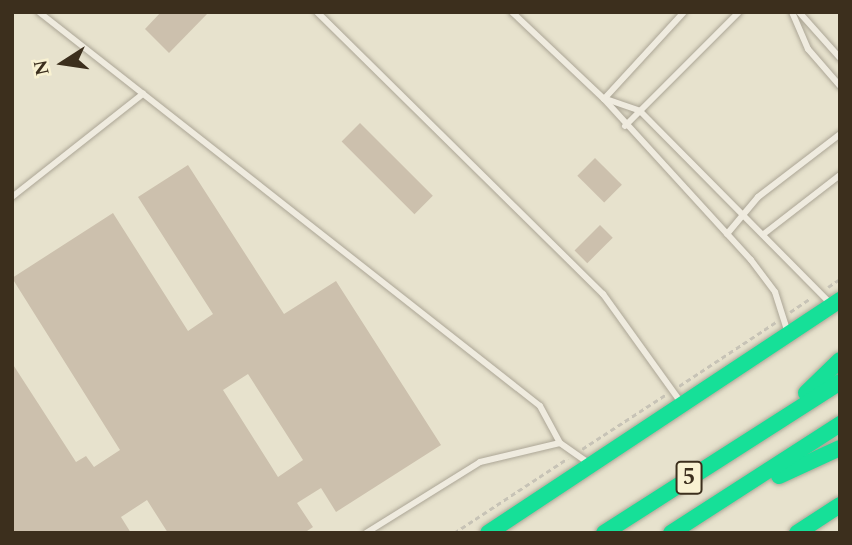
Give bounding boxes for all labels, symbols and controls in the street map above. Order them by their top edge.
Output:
north arrow [28,28,98,98]
text: N [26,57,58,78]
road number: 5 [675,458,703,498]

